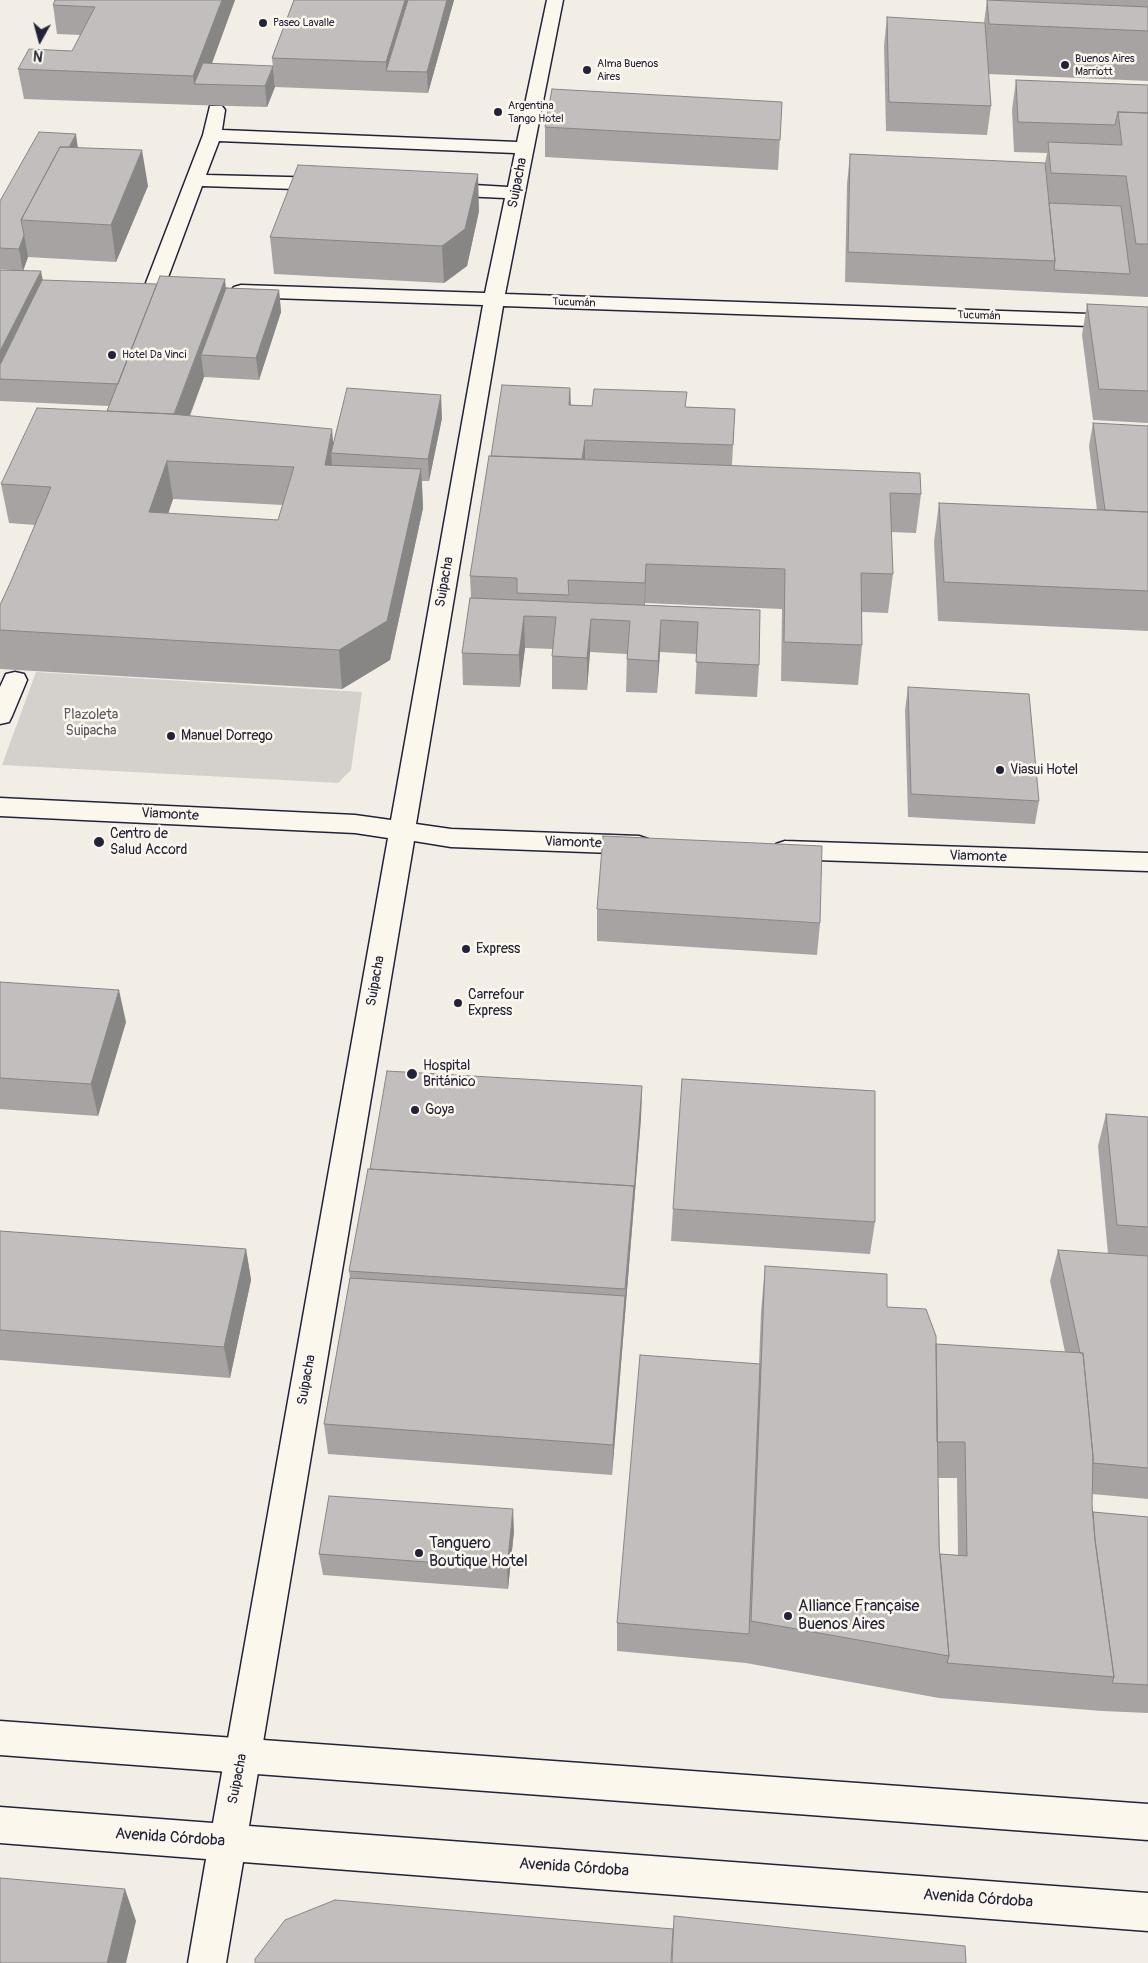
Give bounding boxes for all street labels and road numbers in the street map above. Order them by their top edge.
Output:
street label: Suipacha [505,156,531,210]
street label: Tucumán [552,296,596,310]
street label: Tucumán [957,309,1001,323]
street label: Suipacha [432,555,458,609]
street label: Viamonte [141,805,199,825]
street label: Viamonte [544,834,602,852]
street label: Viamonte [949,848,1007,866]
street label: Suipacha [363,954,389,1008]
street label: Suipacha [294,1353,320,1407]
street label: Suipacha [225,1752,251,1806]
street label: Avenida Córdoba [114,1825,226,1851]
street label: Avenida Córdoba [518,1855,630,1881]
street label: Avenida Córdoba [922,1886,1034,1912]

